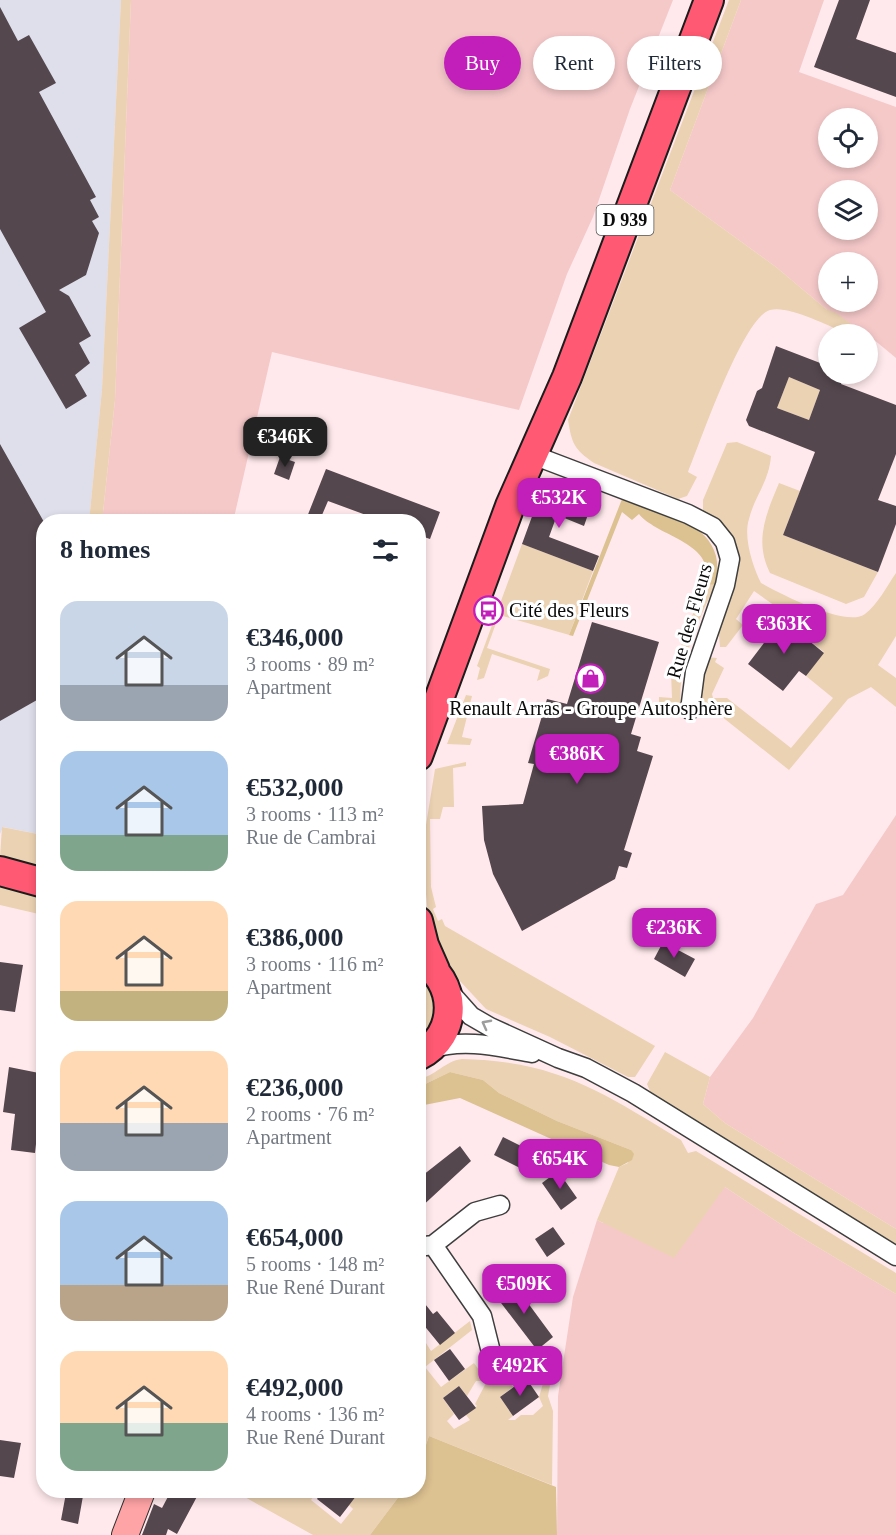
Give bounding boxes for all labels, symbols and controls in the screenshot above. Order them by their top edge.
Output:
chip: Buy [444,36,521,90]
chip: Rent [533,36,615,90]
chip: Filters [627,36,722,90]
map controls [818,108,878,384]
button: locate [818,108,878,168]
button: layers [818,180,878,240]
road number: D 939 [596,205,654,235]
button: + [818,252,878,312]
button: − [818,324,878,384]
pin: €346K [243,417,327,468]
text: €346K [257,425,313,447]
pin: €532K [517,478,601,529]
text: €532K [531,486,587,508]
icon: filters [369,534,402,567]
text: 8 homes [60,535,150,564]
street label: Rue des Fleurs [662,561,716,681]
bus stop icon: Cité des Fleurs [472,594,504,626]
place label: Cité des Fleurs [509,599,629,621]
pin: €363K [742,604,826,655]
text: €363K [756,612,812,634]
text: €346,000 [246,623,344,652]
icon: home [108,625,180,697]
text: 3 rooms · 89 m² [246,653,374,675]
shop icon: Renault Arras - Groupe Autosphère [575,662,607,694]
text: Apartment [246,676,332,698]
place label: Renault Arras - Groupe Autosphère [449,697,733,720]
pin: €386K [535,734,619,785]
text: €386K [549,742,605,764]
text: €532,000 [246,773,344,802]
icon: home [108,775,180,847]
text: 3 rooms · 113 m² [246,803,383,825]
text: Rue de Cambrai [246,826,376,848]
pin: €236K [632,908,716,959]
text: €236K [646,916,702,938]
text: €386,000 [246,923,344,952]
icon: home [108,925,180,997]
text: 3 rooms · 116 m² [246,953,383,975]
text: Apartment [246,976,332,998]
one-way arrow [482,1020,492,1031]
text: €236,000 [246,1073,344,1102]
icon: home [108,1075,180,1147]
text: 2 rooms · 76 m² [246,1103,374,1125]
text: Apartment [246,1126,332,1148]
pin: €654K [518,1139,602,1190]
text: €654K [532,1147,588,1169]
text: €654,000 [246,1223,344,1252]
icon: home [108,1225,180,1297]
text: 5 rooms · 148 m² [246,1253,384,1275]
pin: €509K [482,1264,566,1315]
text: €509K [496,1272,552,1294]
text: Rue René Durant [246,1276,385,1298]
pin: €492K [478,1346,562,1397]
text: €492K [492,1354,548,1376]
text: €492,000 [246,1373,344,1402]
icon: home [108,1375,180,1447]
text: 4 rooms · 136 m² [246,1403,384,1425]
text: Rue René Durant [246,1426,385,1448]

